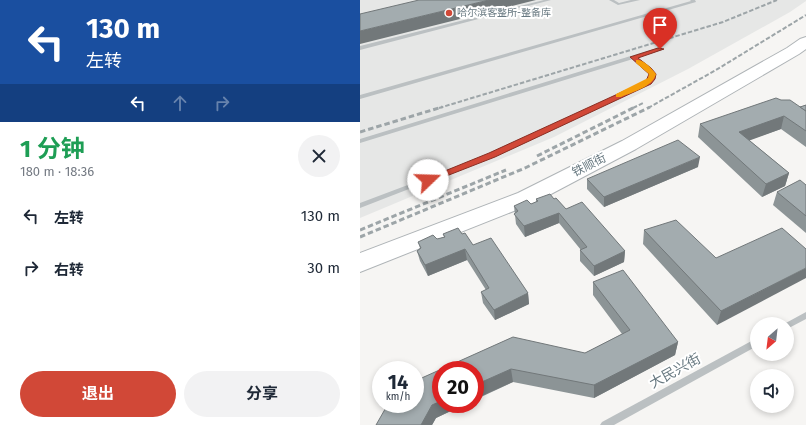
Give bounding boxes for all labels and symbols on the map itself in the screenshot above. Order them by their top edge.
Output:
place label: 哈尔滨客整所-整备库 [457,7,551,19]
marker: 哈尔滨客整所-整备库 [444,8,454,18]
pin [643,8,677,49]
street label: 铁顺街 [570,151,608,179]
position arrow [407,159,449,201]
north arrow [750,317,794,361]
street label: 大民兴街 [646,350,704,392]
speed limit sign: 20 [432,361,484,413]

